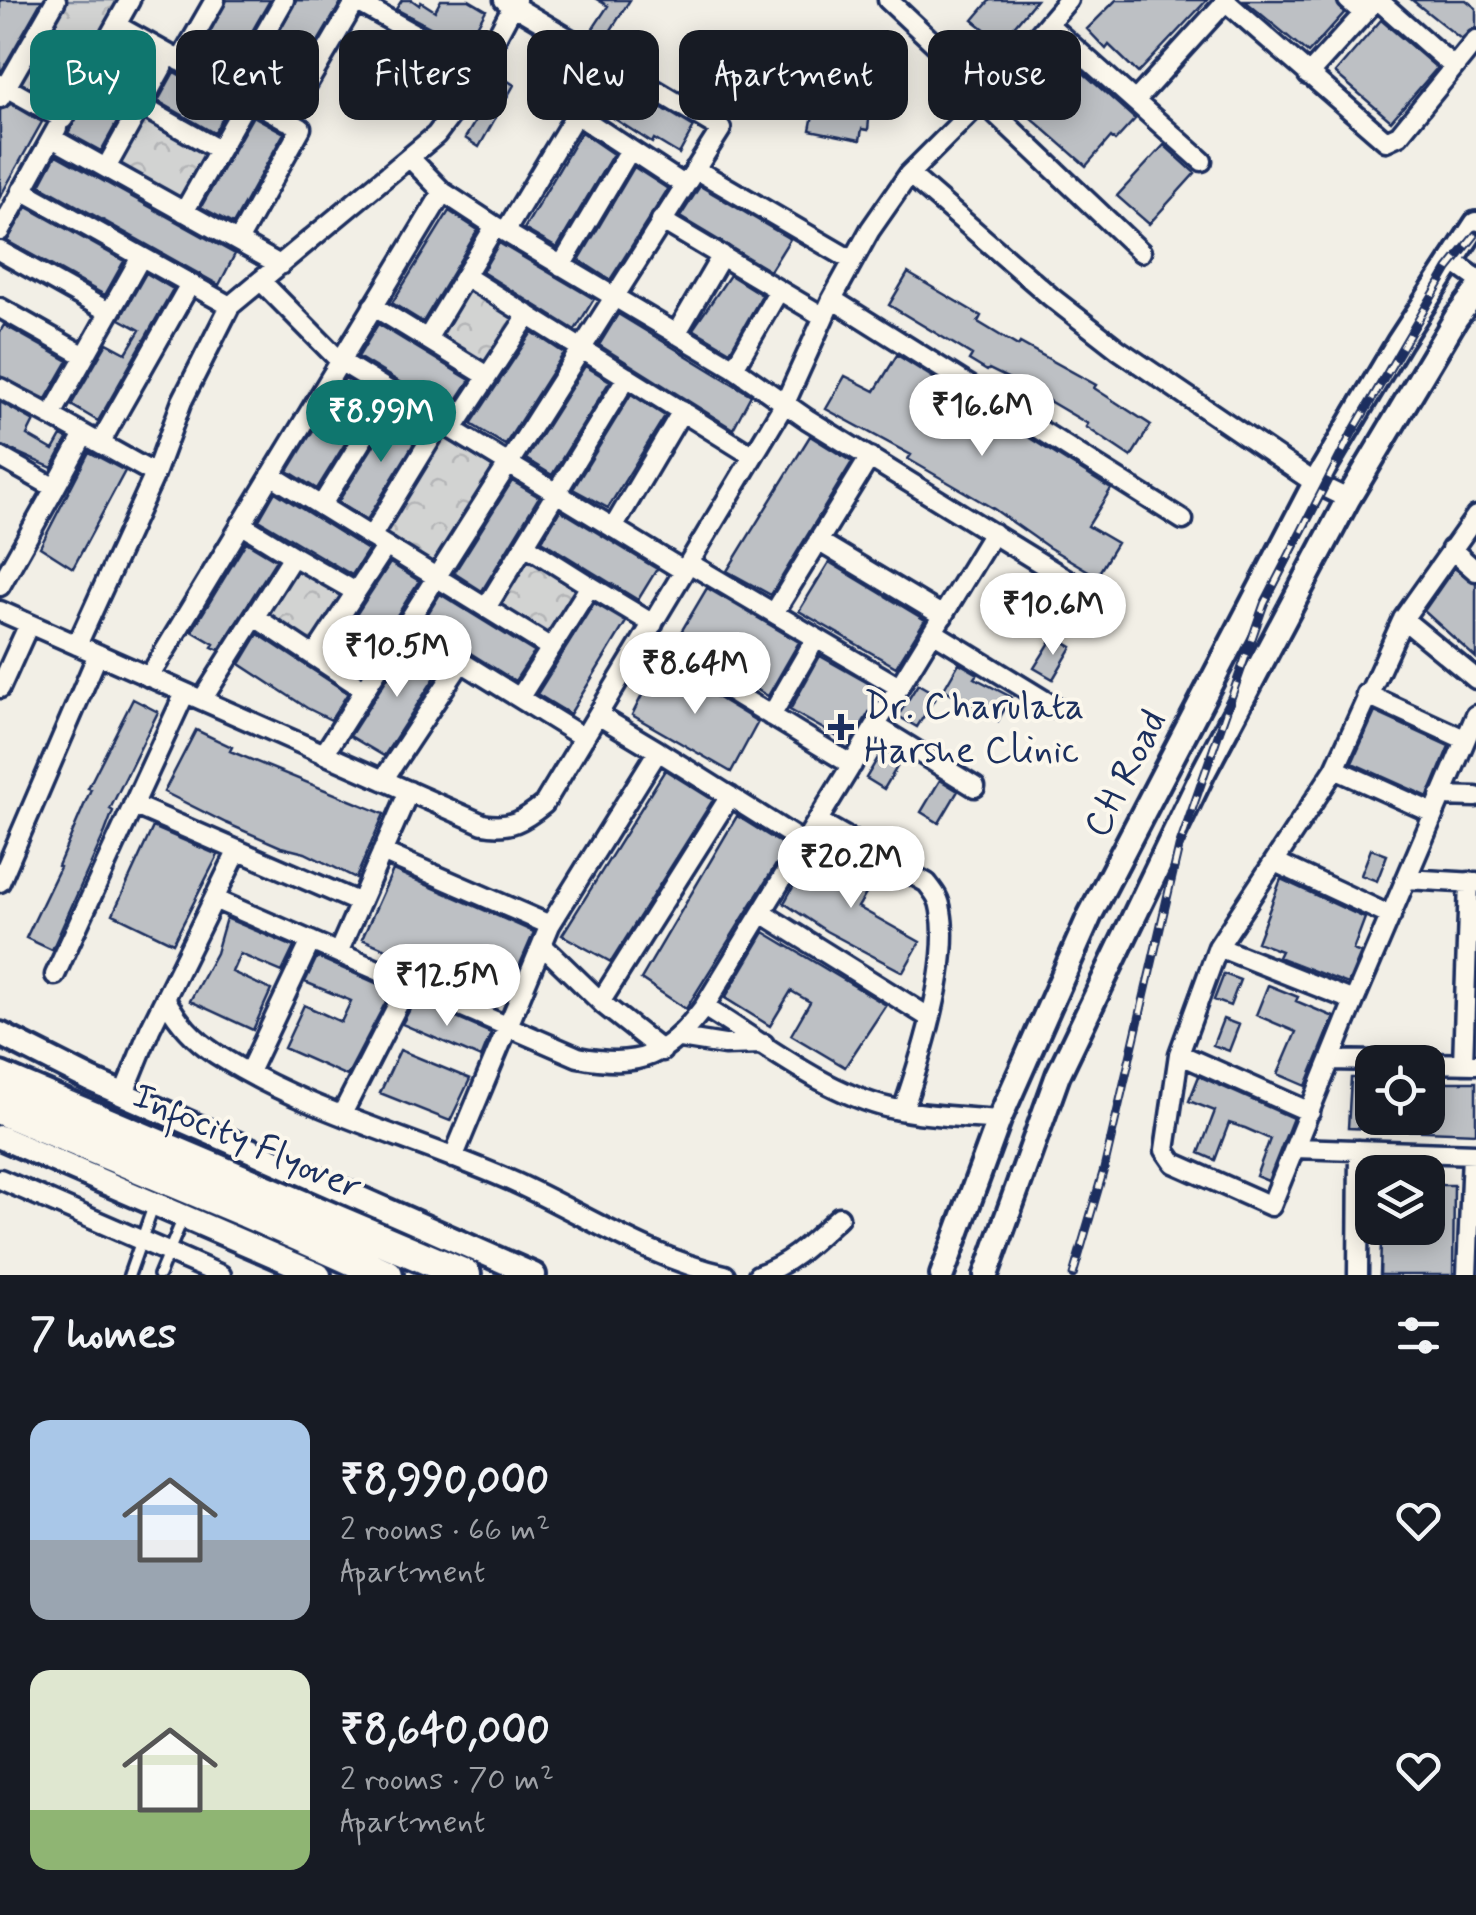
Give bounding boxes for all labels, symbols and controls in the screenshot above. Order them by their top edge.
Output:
chip: Buy [30,30,156,120]
chip: Rent [176,30,319,120]
chip: Filters [339,30,507,120]
chip: New [527,30,659,120]
chip: Apartment [679,30,908,120]
chip: House [928,30,1081,120]
pin: ₹16.6M [901,374,1063,459]
pin: ₹8.99M [300,380,462,465]
text: ₹16.6M [931,385,1033,427]
text: ₹8.99M [328,391,434,433]
pin: ₹10.6M [972,573,1134,658]
text: ₹10.6M [1002,584,1104,626]
pin: ₹10.5M [316,615,478,700]
text: ₹10.5M [345,626,449,668]
pin: ₹8.64M [614,632,776,717]
text: ₹8.64M [642,643,748,685]
place label: Dr. Charulata Harshe Clinic [864,683,1084,776]
street label: CH Road [1073,702,1179,846]
marker: Dr. Charulata Harshe Clinic [828,714,854,740]
pin: ₹20.2M [770,826,932,911]
text: ₹20.2M [800,837,902,879]
pin: ₹12.5M [366,944,528,1029]
text: ₹12.5M [395,955,499,997]
map controls [1355,1045,1445,1245]
button: locate [1355,1045,1445,1135]
street label: Infocity Flyover [124,1072,369,1215]
button: layers [1355,1155,1445,1245]
text: 7 homes [30,1308,177,1363]
icon: filters [1391,1308,1446,1363]
text: ₹8,990,000 [340,1454,549,1509]
icon: home [110,1460,230,1580]
icon: heart [1391,1493,1446,1548]
text: 2 rooms · 66 m² [340,1509,550,1551]
text: Apartment [340,1551,485,1593]
text: ₹8,640,000 [340,1704,550,1759]
icon: home [110,1710,230,1830]
icon: heart [1391,1743,1446,1798]
text: 2 rooms · 70 m² [340,1759,554,1801]
text: Apartment [340,1801,485,1843]

